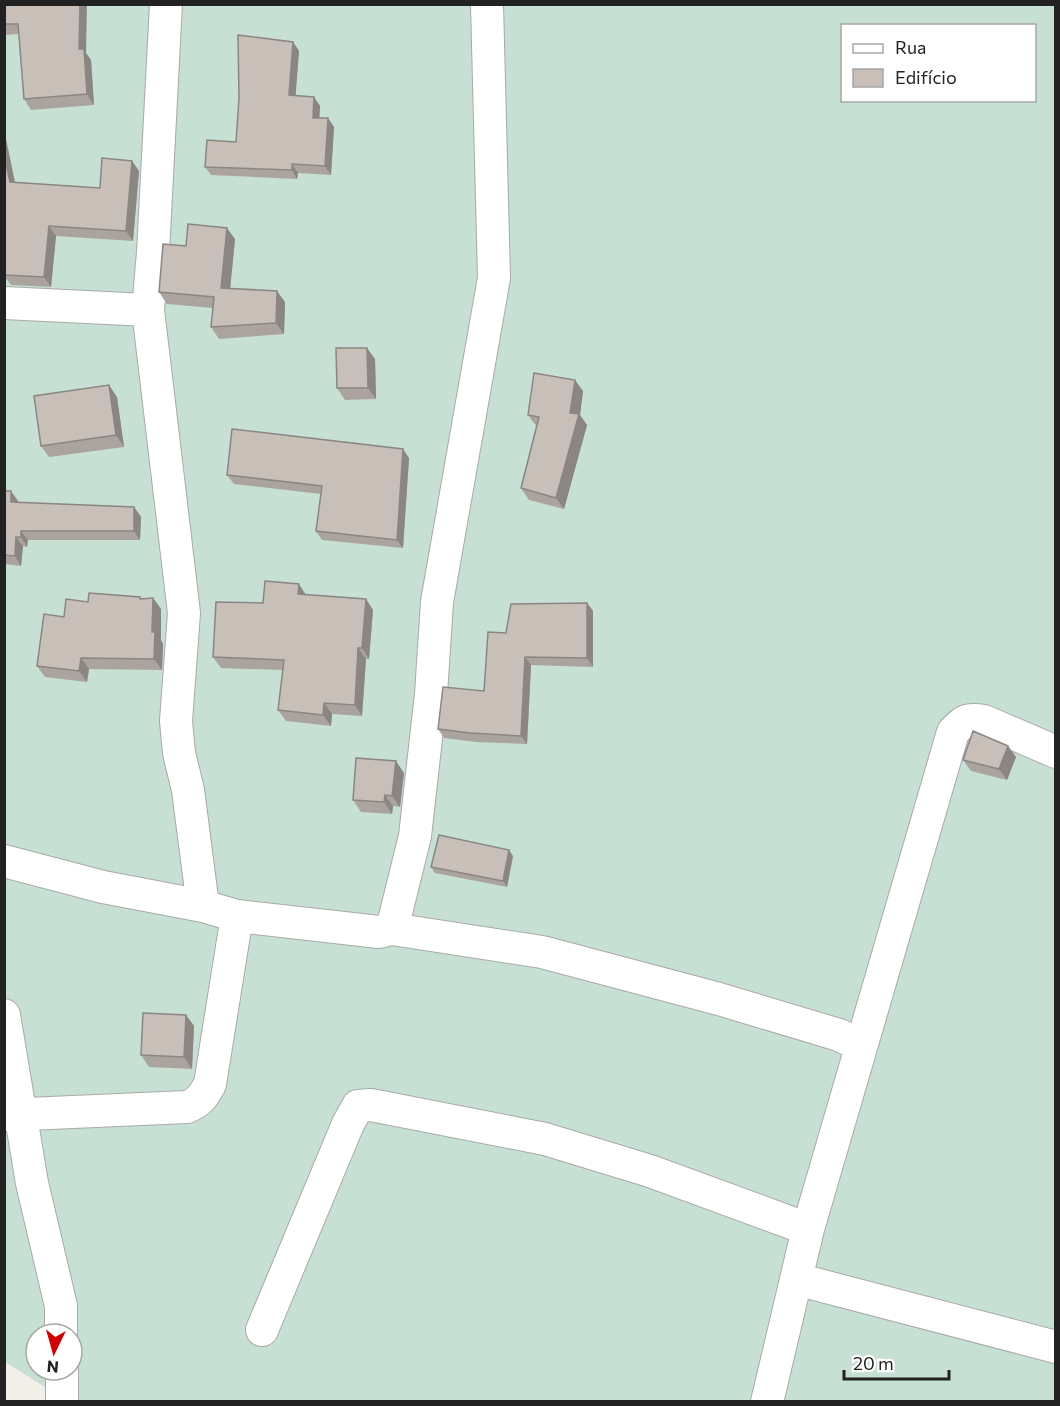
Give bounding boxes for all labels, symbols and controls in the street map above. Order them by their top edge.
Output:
legend [841,24,1036,102]
text: Rua [895,36,926,58]
text: Edifício [895,66,957,88]
north arrow [24,1322,84,1382]
scale bar [844,1343,949,1381]
text: 20 m [853,1352,894,1374]
text: N [46,1357,59,1377]

